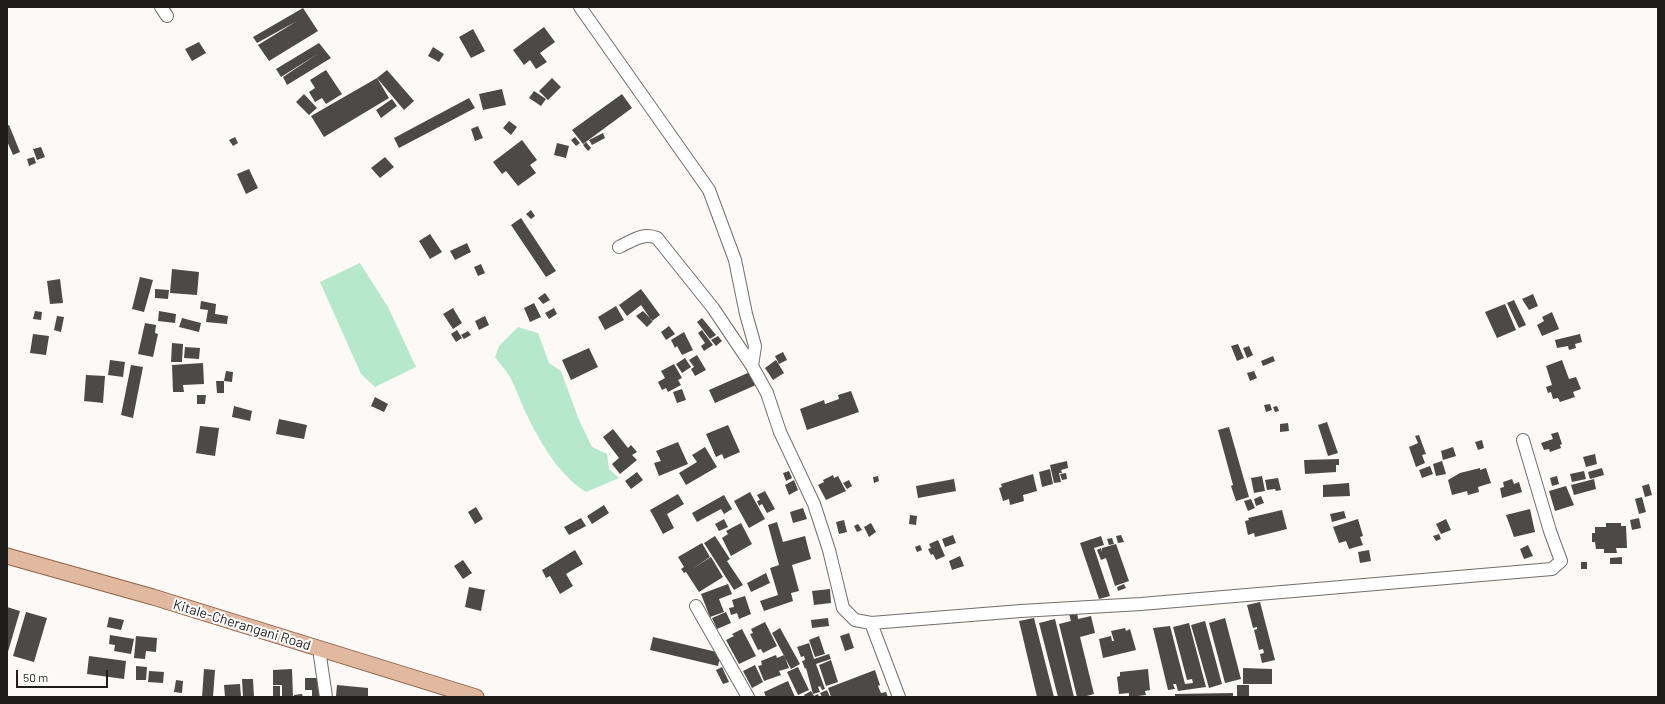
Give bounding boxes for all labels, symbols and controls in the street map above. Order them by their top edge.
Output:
street label: Kitale-Cherangani Road [171,596,313,654]
scale bar [18,662,110,688]
text: 50 m [23,670,48,684]

